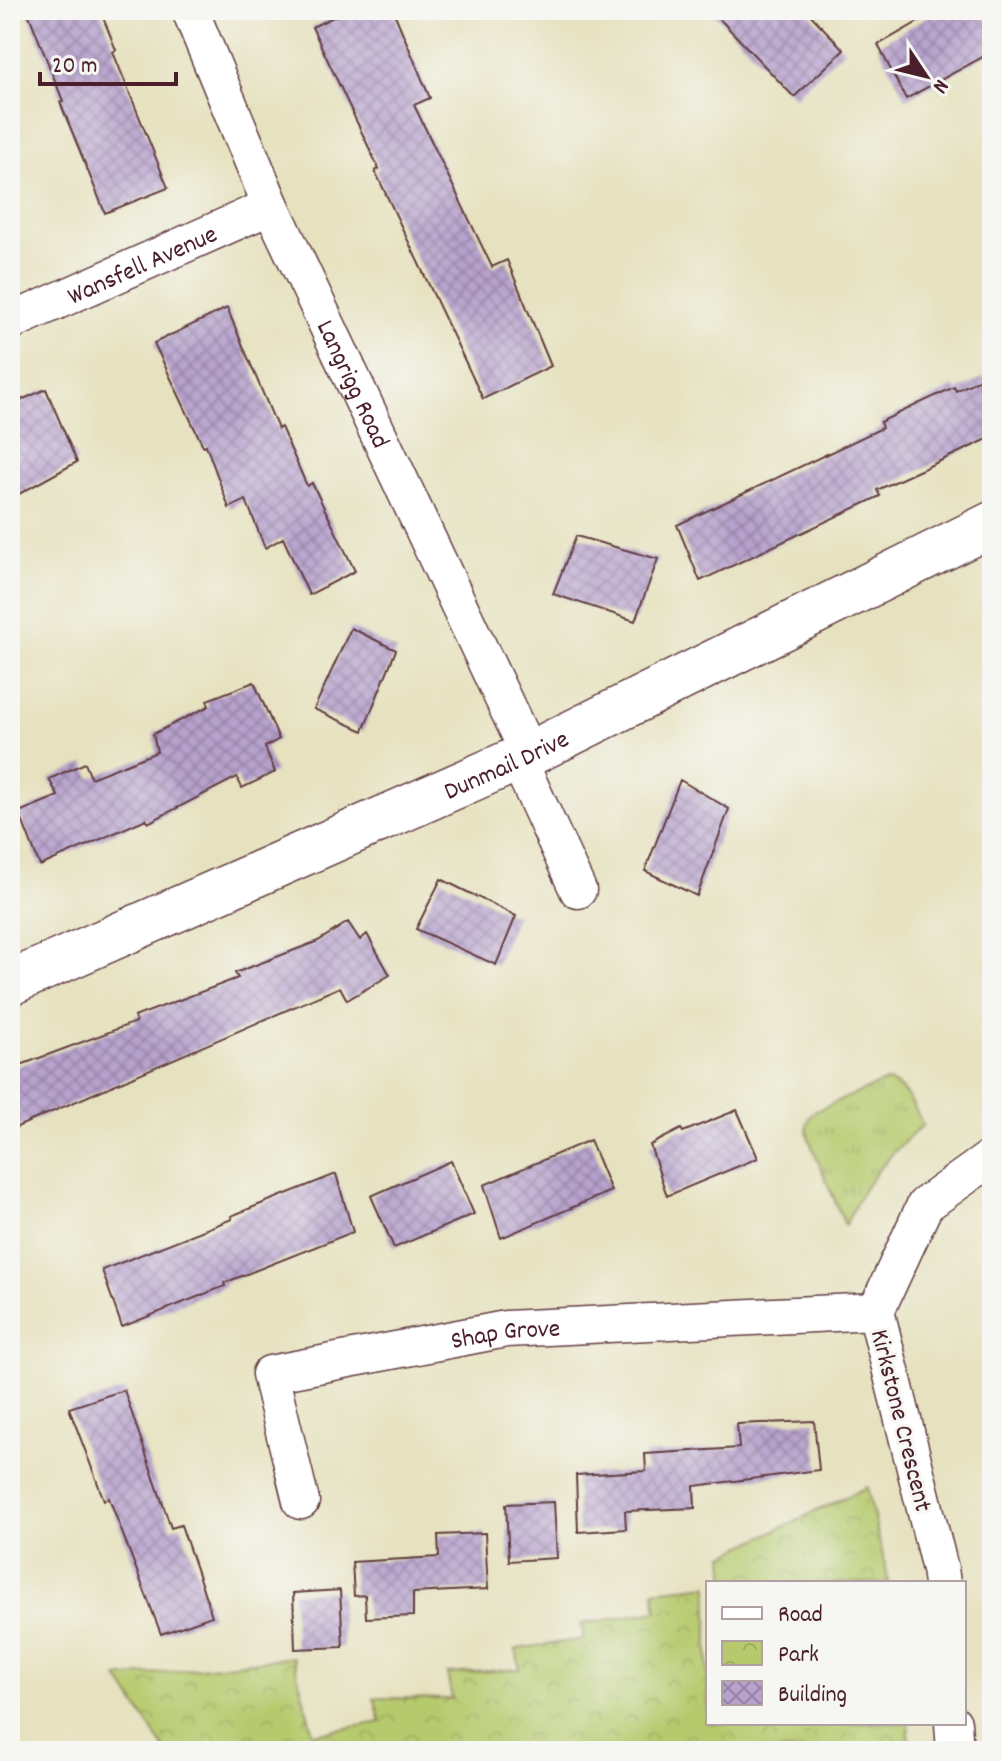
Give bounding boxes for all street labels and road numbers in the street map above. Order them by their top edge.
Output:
street label: Wansfell Avenue [62,217,224,316]
street label: Langrigg Road [305,314,397,455]
street label: Dunmail Drive [439,722,576,811]
street label: Shap Grove [448,1311,561,1361]
street label: Kirkstone Crescent [859,1326,940,1516]

